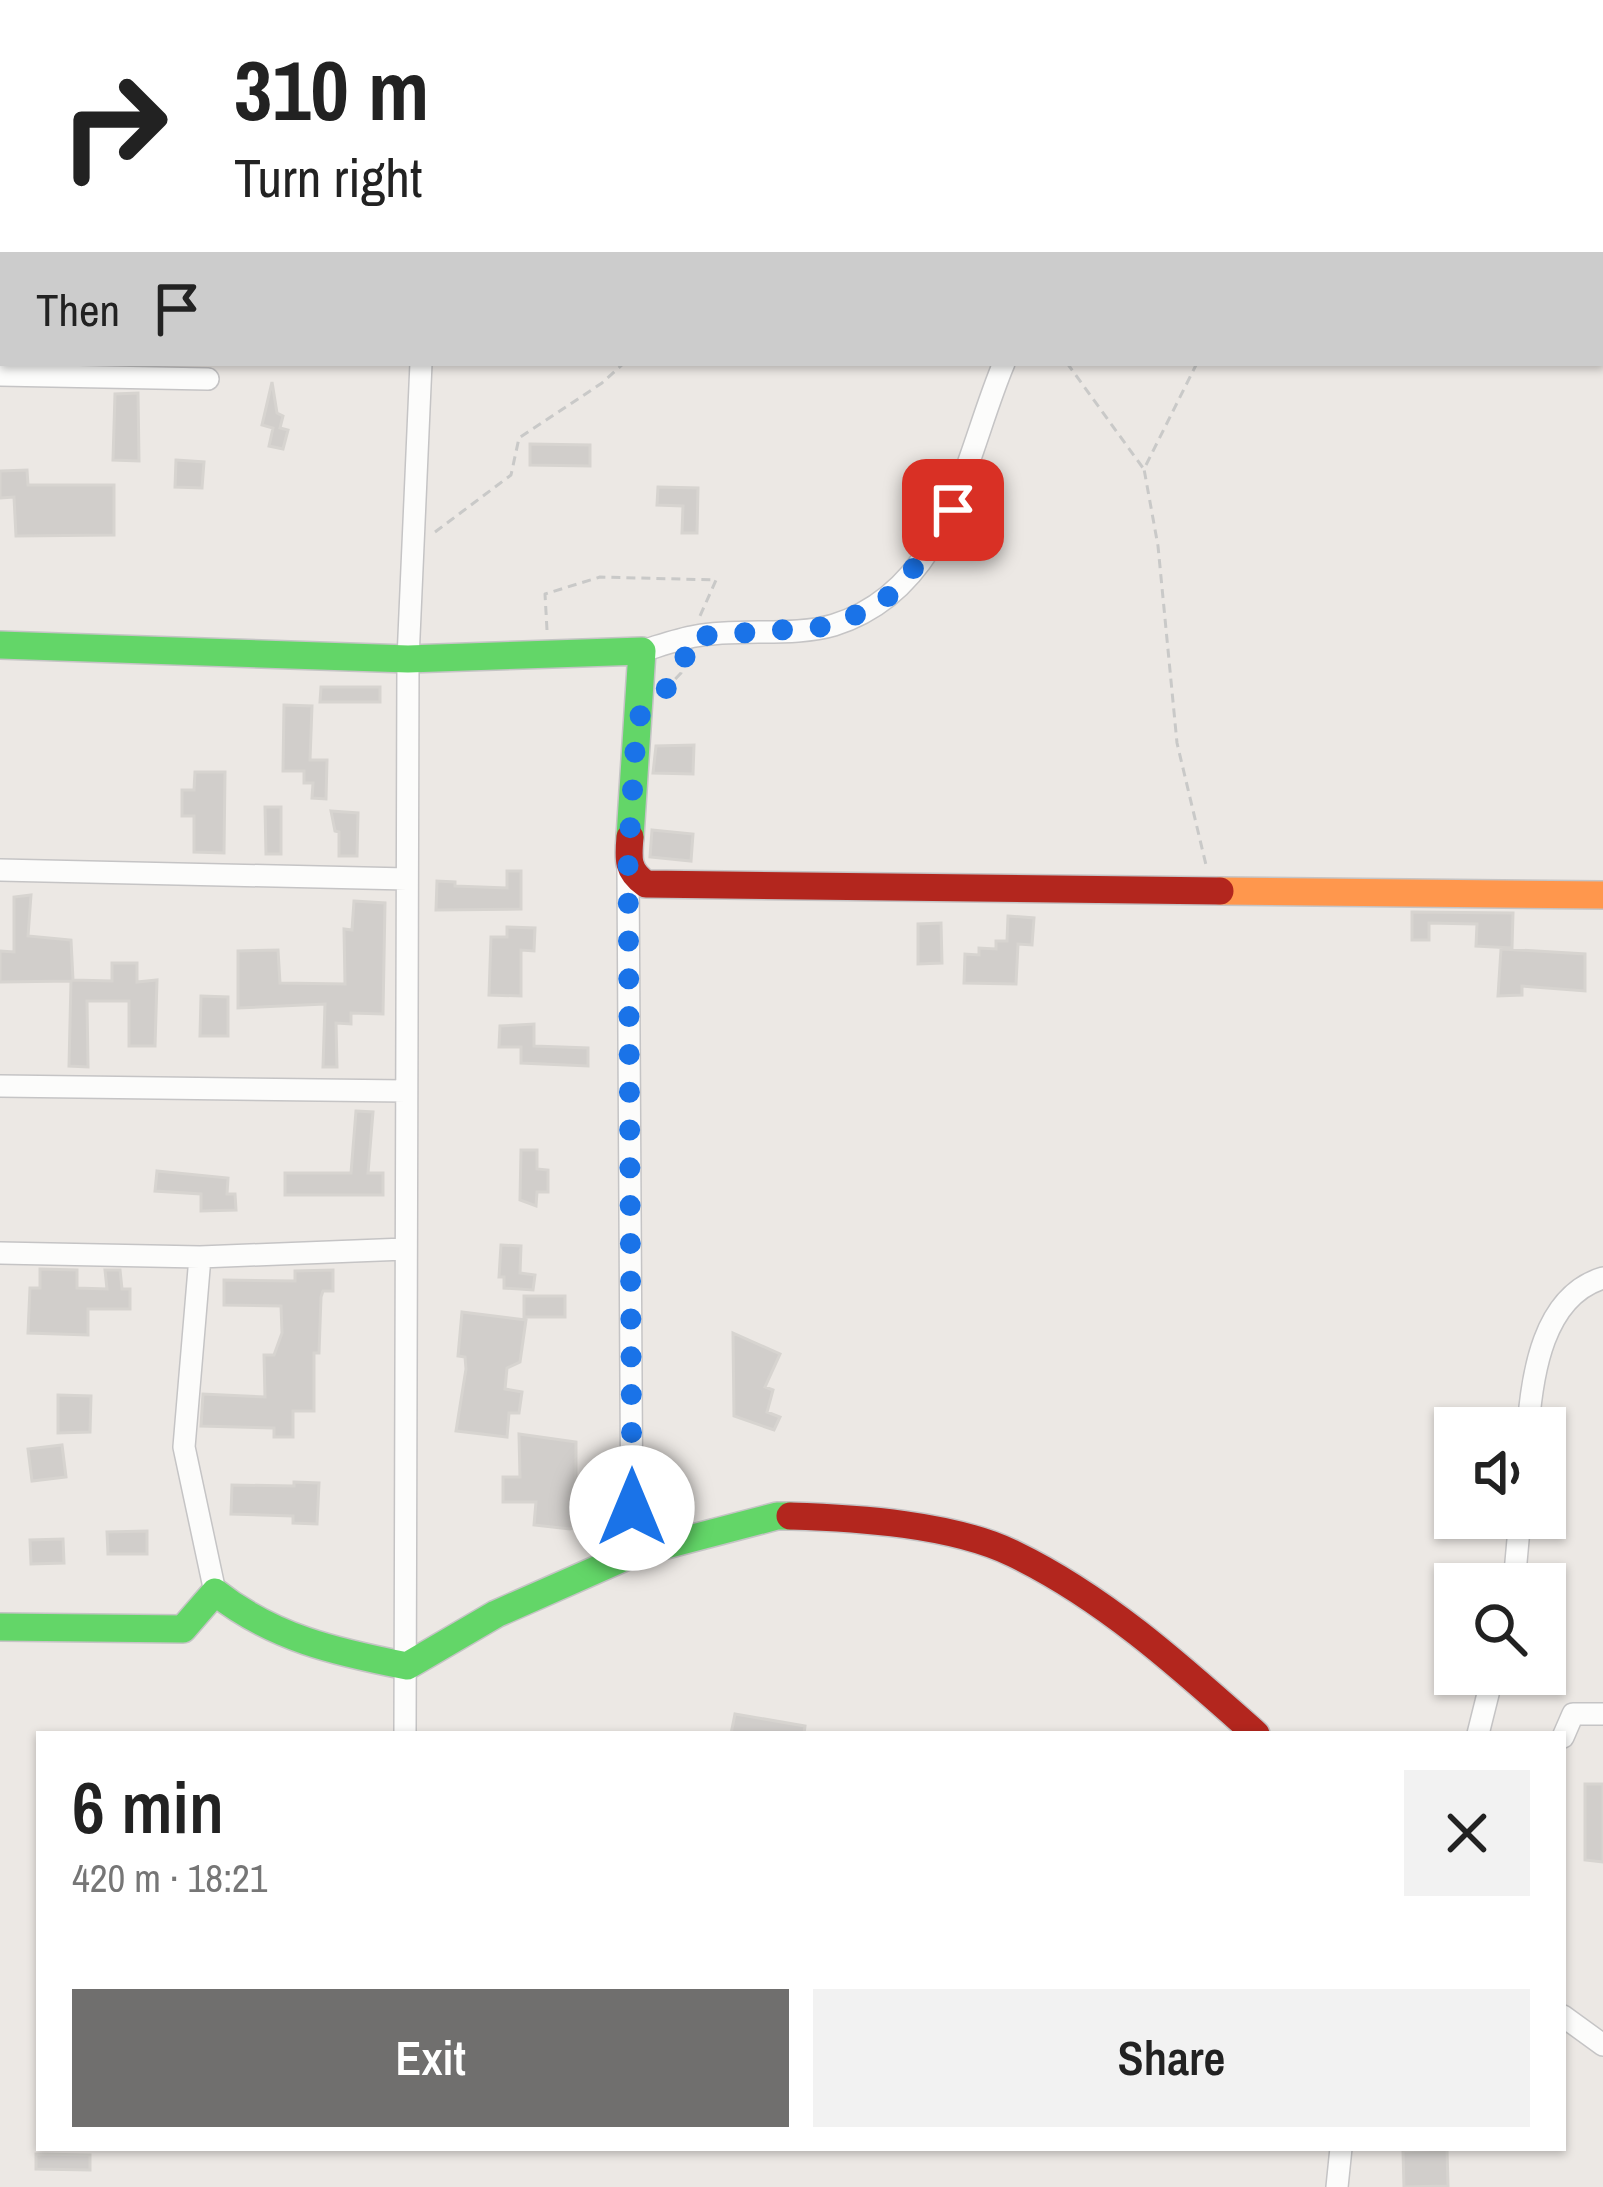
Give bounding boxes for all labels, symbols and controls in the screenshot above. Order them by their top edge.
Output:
text: 310 m [234,33,429,146]
icon: right [36,48,192,204]
text: Turn right [234,141,422,214]
icon: arrive [144,276,210,342]
text: Then [36,279,120,340]
pin [902,459,1004,561]
icon: arrive [920,477,986,543]
map controls [1434,1407,1566,1695]
button: sound [1434,1407,1566,1539]
position arrow [569,1445,695,1571]
button: search [1434,1563,1566,1695]
text: 6 min [72,1758,224,1855]
button: close [1404,1770,1530,1896]
text: 420 m · 18:21 [72,1852,268,1904]
button: Exit [72,1989,789,2127]
button: Share [813,1989,1530,2127]

